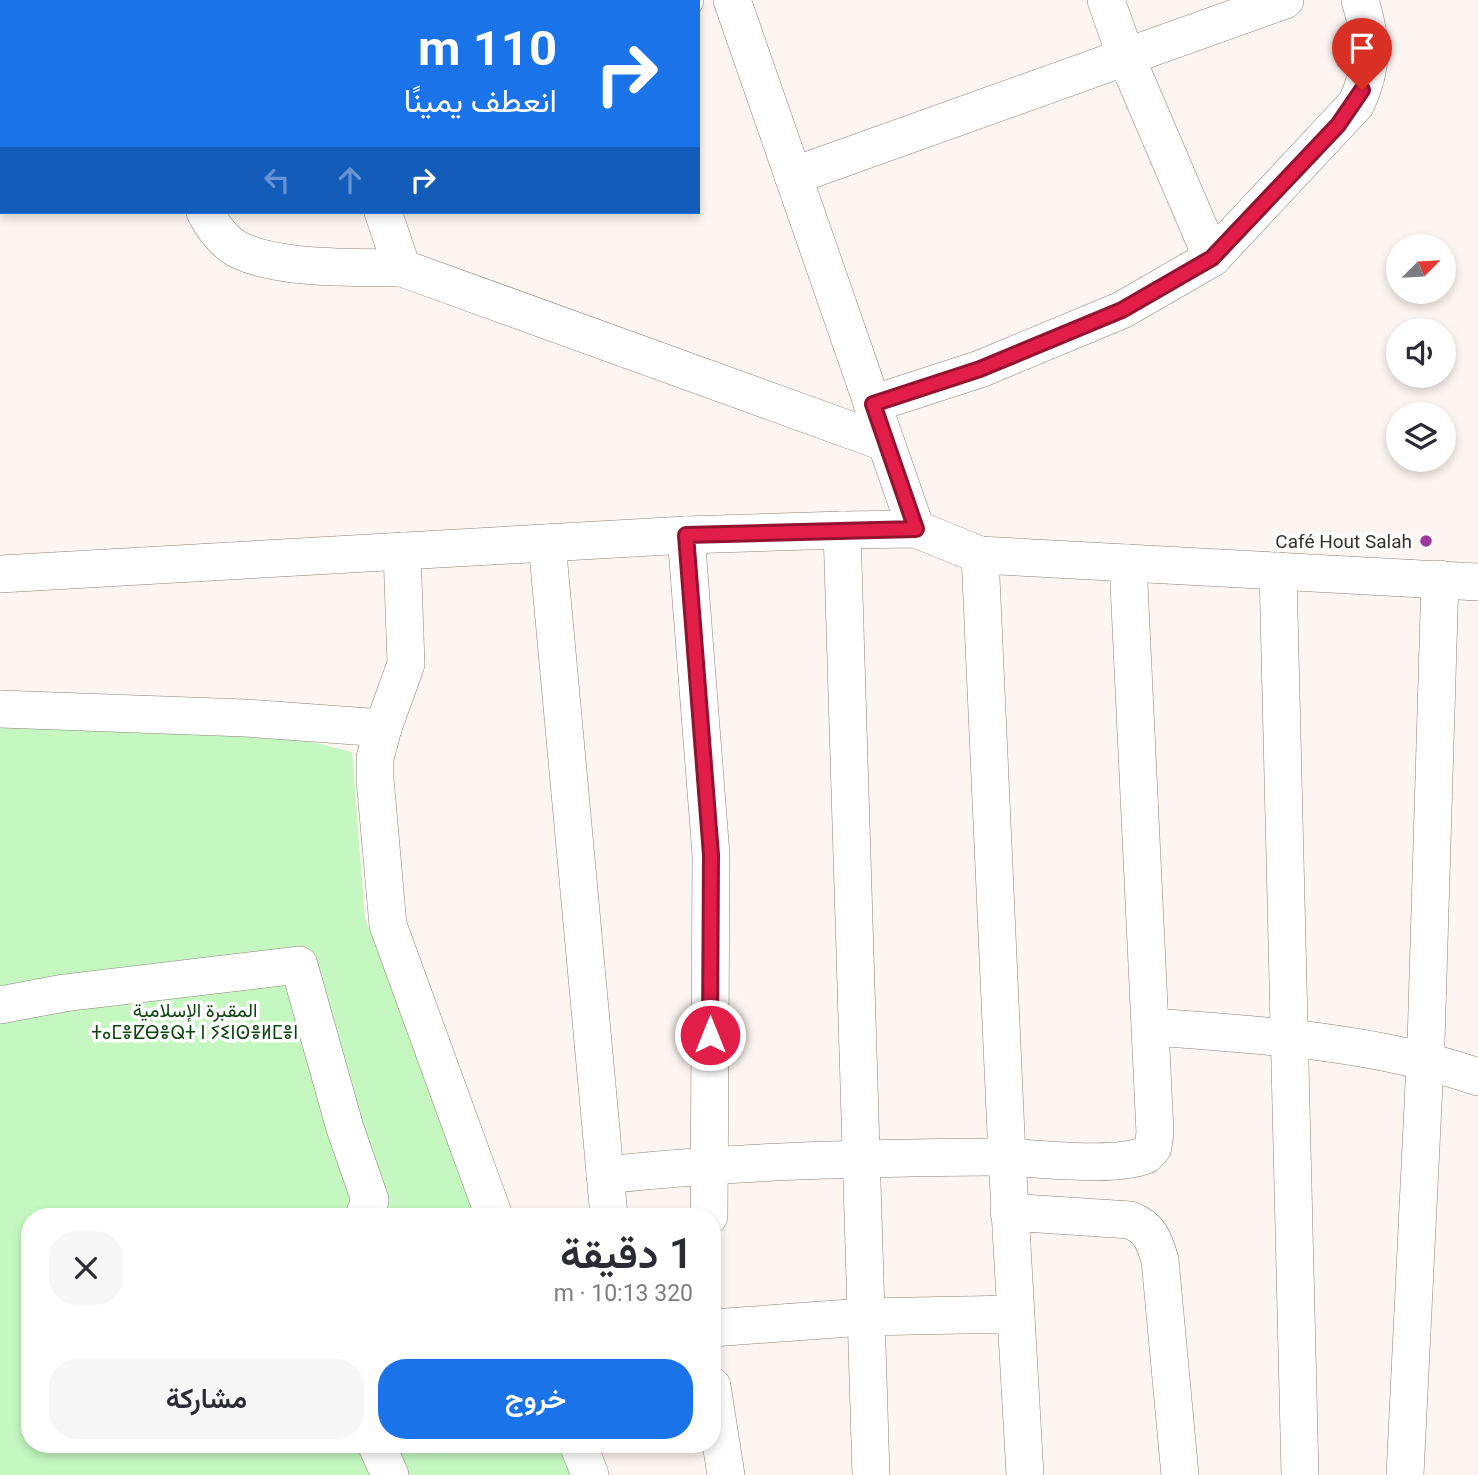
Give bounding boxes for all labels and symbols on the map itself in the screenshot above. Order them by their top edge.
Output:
pin [1332,18,1392,90]
north arrow [1386,234,1456,304]
place label: Café Hout Salah [1275,530,1412,553]
marker: Café Hout Salah [1418,533,1434,549]
position arrow [673,998,747,1072]
park label: المقبرة الإسلامية ⵜⴰⵎⴻⵇⴱⴻⵕⵜ ⵏ ⵢⵉⵏⵙⴻⵍⵎⴻⵏ [92,999,298,1044]

